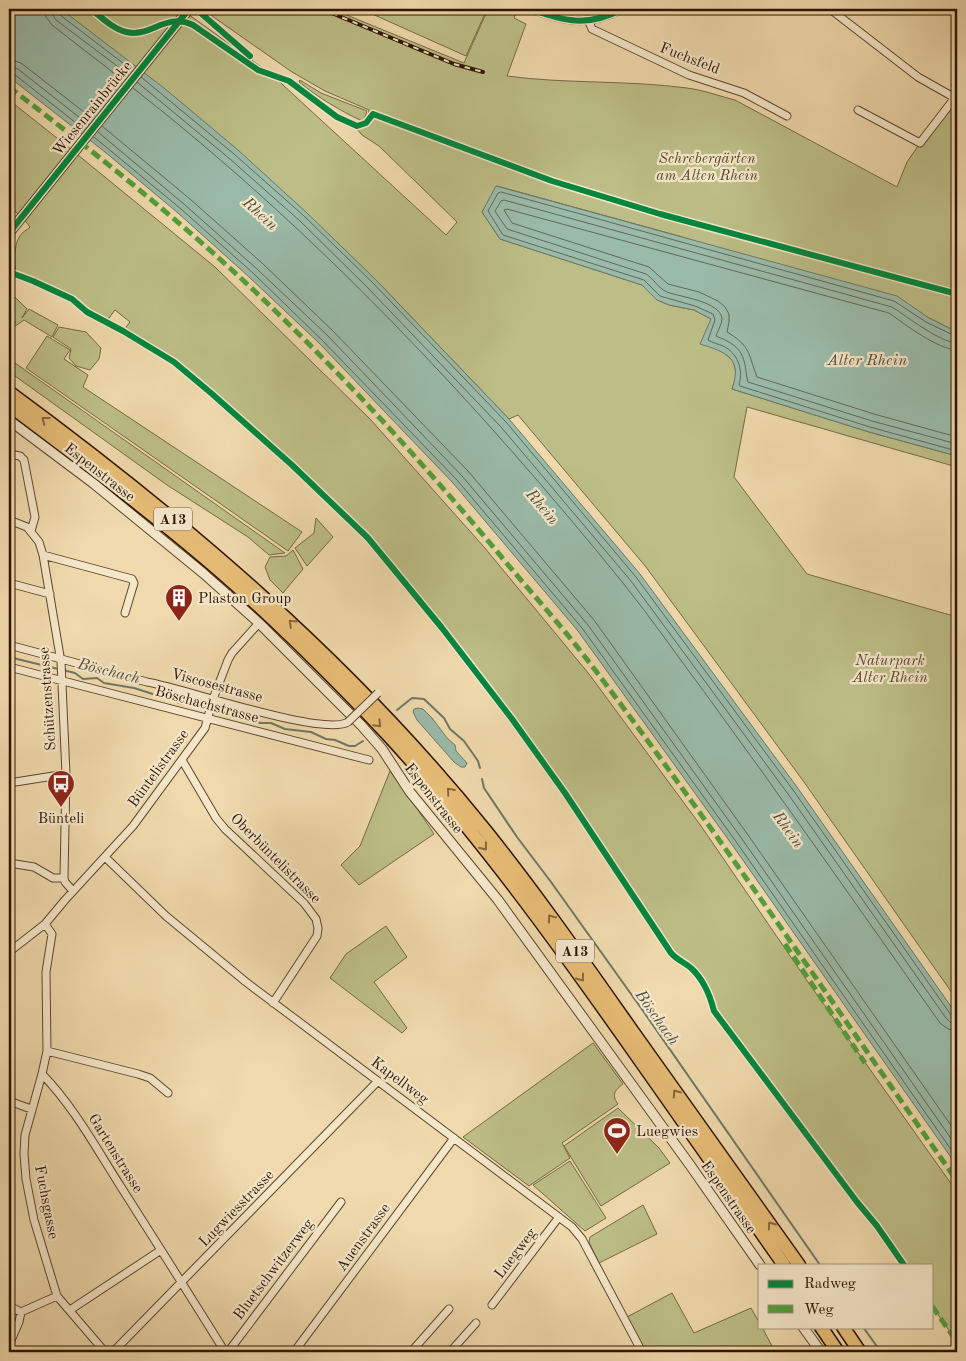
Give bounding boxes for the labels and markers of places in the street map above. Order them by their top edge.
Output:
building icon: Plaston Group [164,583,194,622]
place label: Plaston Group [198,592,292,607]
bus stop icon: Bünteli [46,769,76,808]
place label: Bünteli [38,812,84,827]
sports icon: Luegwies [602,1116,632,1155]
place label: Luegwies [636,1125,698,1140]

